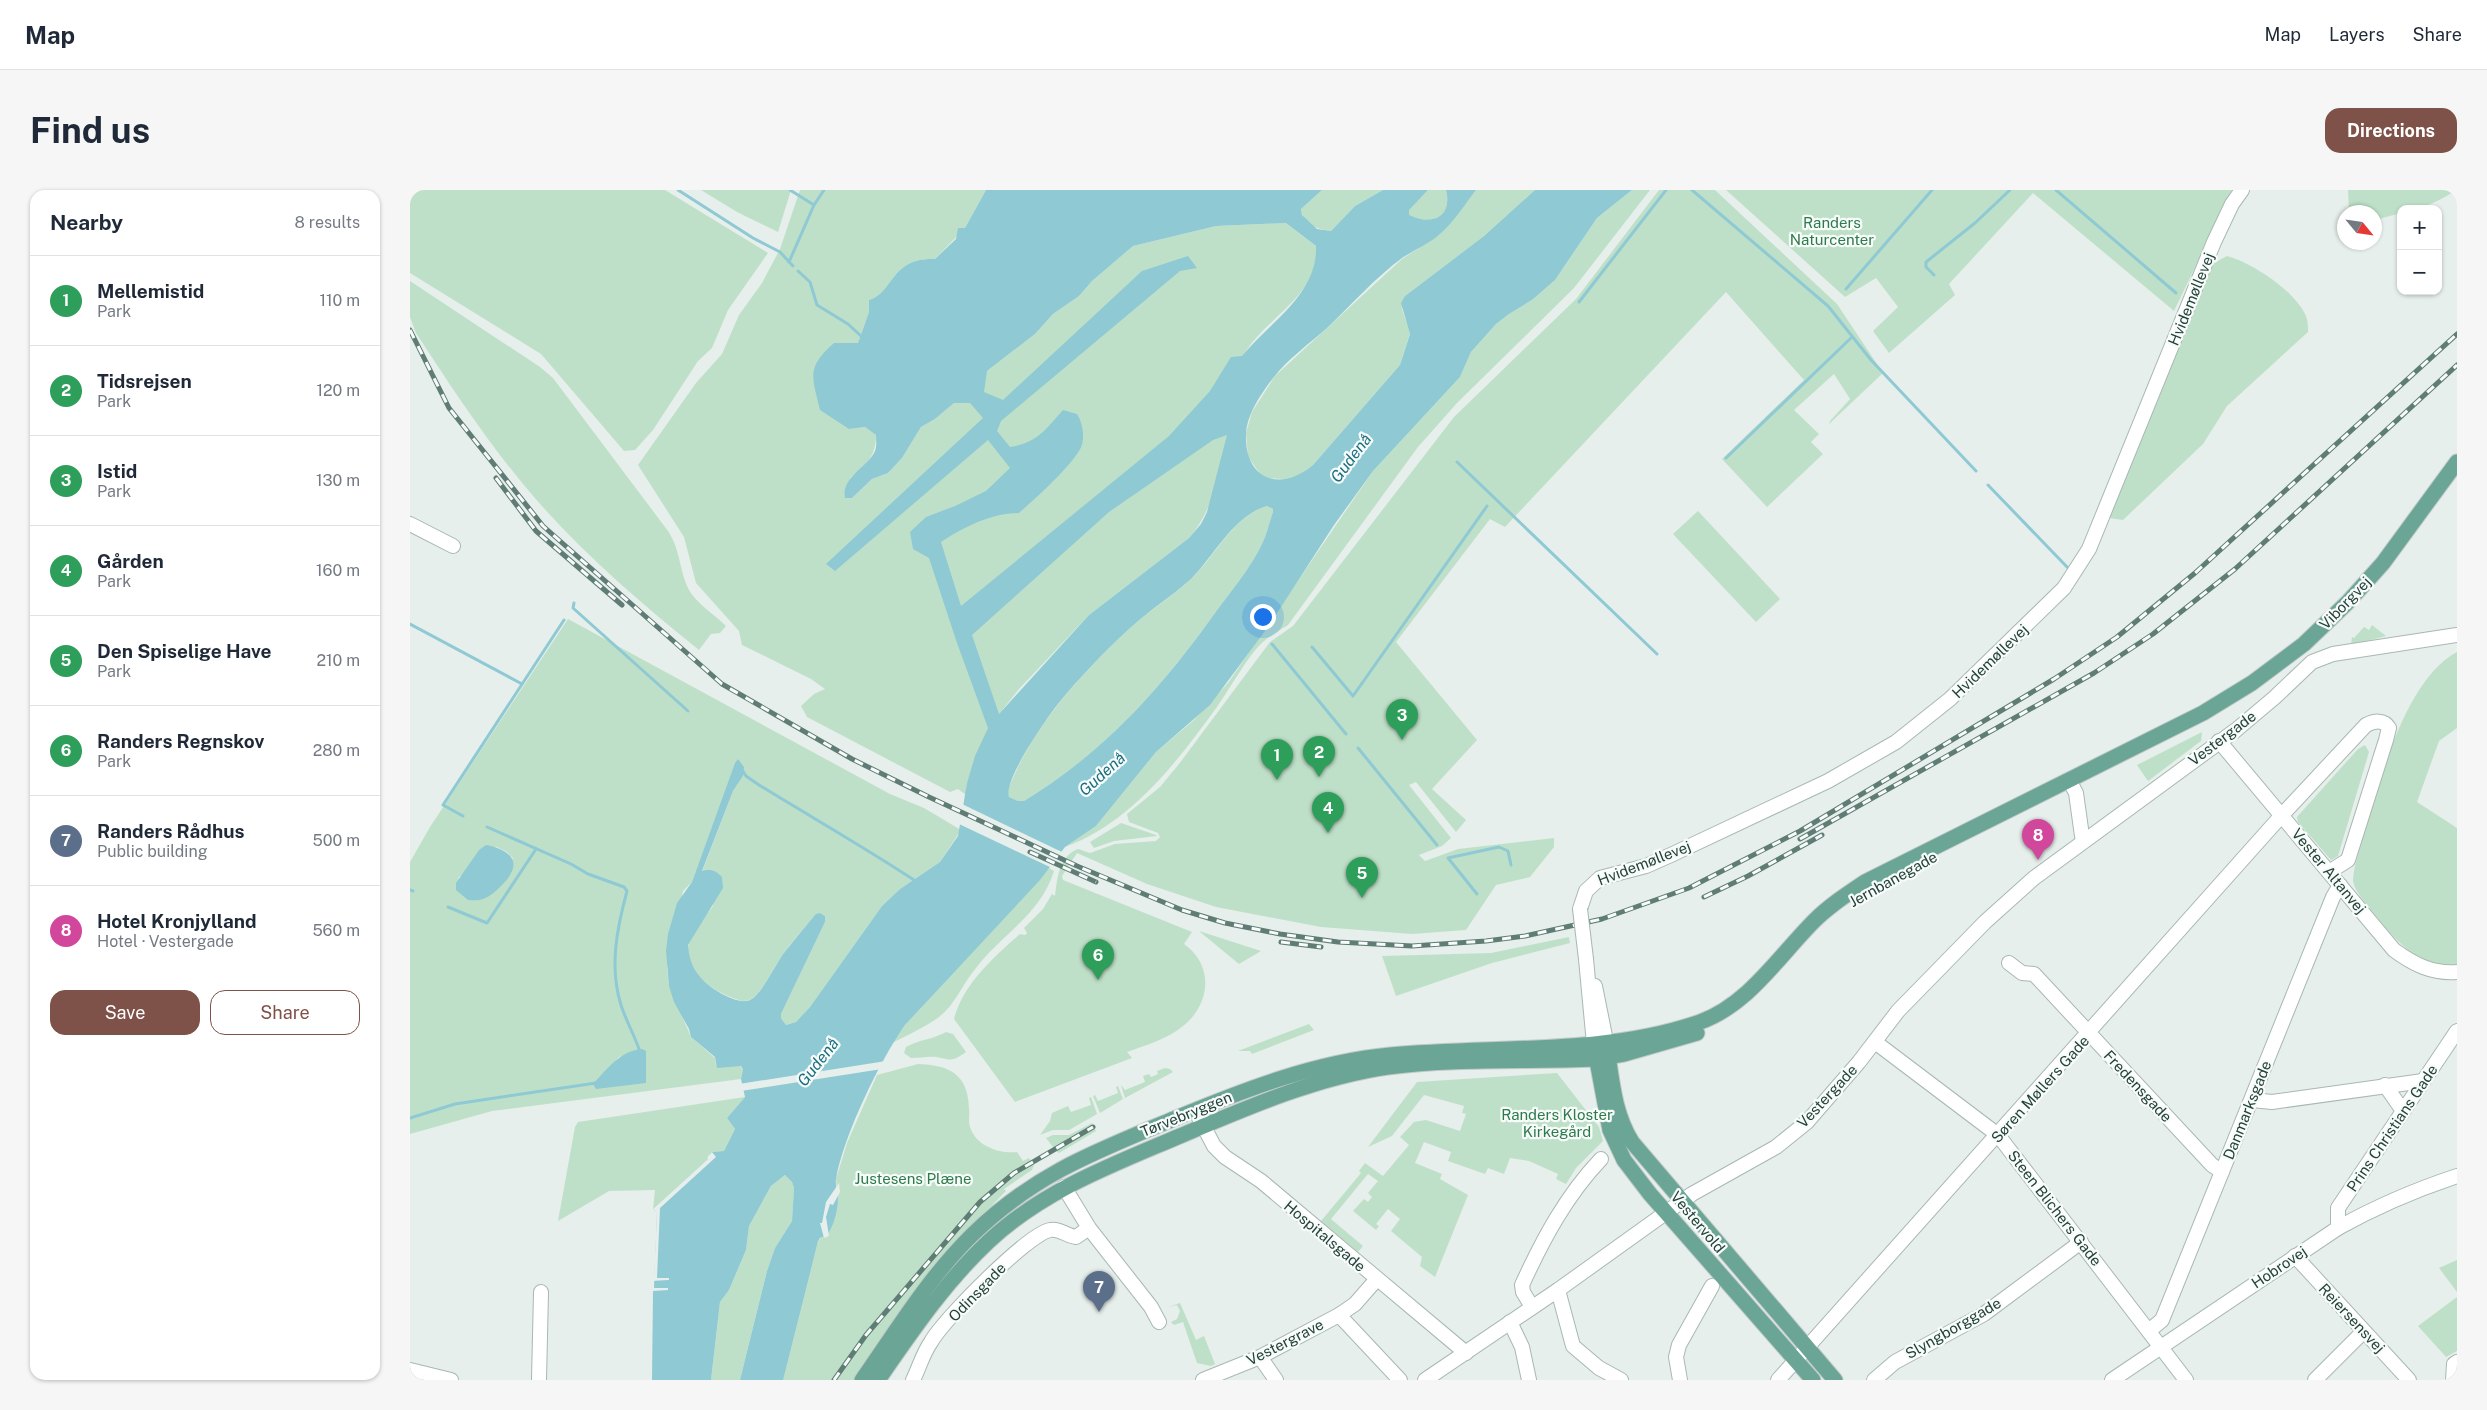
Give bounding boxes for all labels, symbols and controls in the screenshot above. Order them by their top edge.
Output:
text: Map [25,21,75,49]
text: Map [2265,24,2301,45]
text: Layers [2329,24,2385,45]
text: Share [2413,24,2462,45]
button: Directions [2325,108,2457,153]
text: Find us [30,110,150,151]
north arrow [2337,205,2382,250]
map controls [2397,205,2442,295]
button: + [2397,205,2442,250]
text: Nearby [50,210,123,235]
text: 8 results [295,213,360,232]
park label: Randers Naturcenter [1790,214,1874,248]
street label: Hvidemøllevej [2165,250,2217,348]
button: − [2397,250,2442,295]
text: Mellemistid [97,280,204,302]
text: 1 [63,291,69,310]
text: 110 m [319,291,360,310]
text: Park [97,302,131,321]
text: Tidsrejsen [97,370,192,392]
text: 2 [61,381,71,400]
text: 120 m [316,381,360,400]
text: Park [97,392,131,411]
water label: Gudenå [1327,430,1375,486]
text: Istid [97,460,137,482]
text: 3 [61,471,71,490]
text: 130 m [316,471,360,490]
text: Park [97,482,131,501]
text: Gården [97,550,164,572]
text: 4 [61,561,71,580]
text: 160 m [316,561,360,580]
text: Park [97,572,131,591]
street label: Viborgvej [2316,573,2374,633]
your location [1250,604,1276,630]
street label: Hvidemøllevej [1949,621,2031,701]
text: Den Spiselige Have [97,640,272,662]
text: 5 [61,651,71,670]
text: 210 m [316,651,360,670]
text: Park [97,662,131,681]
pin: 3 [1386,699,1418,740]
street label: Vestergade [2185,707,2259,769]
text: Randers Regnskov [97,730,264,752]
pin: 2 [1303,736,1335,777]
pin: 1 [1261,739,1293,780]
text: 6 [61,741,71,760]
text: 280 m [313,741,360,760]
water label: Gudenå [1075,748,1129,800]
text: Park [97,752,131,771]
pin: 4 [1312,792,1344,833]
pin: 8 [2022,819,2054,860]
text: Randers Rådhus [97,820,245,842]
street label: Vester Altanvej [2288,825,2370,917]
text: 7 [61,831,71,850]
text: 500 m [313,831,360,850]
street label: Hvidemøllevej [1595,837,1693,889]
text: Public building [97,842,208,861]
street label: Jernbanegade [1846,848,1940,910]
pin: 5 [1346,857,1378,898]
text: Hotel Kronjylland [97,910,257,932]
text: 8 [61,921,71,940]
text: 560 m [312,921,360,940]
text: Hotel · Vestergade [97,932,234,951]
pin: 6 [1082,939,1114,980]
button: Save [50,990,200,1035]
button: Share [210,990,360,1035]
street label: Søren Møllers Gade [1987,1032,2093,1146]
water label: Gudenå [793,1034,843,1090]
street label: Fredensgade [2101,1047,2175,1125]
street label: Danmarksgade [2219,1058,2275,1162]
street label: Vestergade [1794,1061,1860,1131]
street label: Prins Christians Gade [2343,1061,2441,1195]
street label: Tørvebryggen [1138,1088,1234,1140]
park label: Randers Kloster Kirkegård [1501,1106,1613,1140]
street label: Steen Blichers Gade [2005,1147,2105,1269]
park label: Justesens Plæne [855,1170,971,1187]
street label: Vestervold [1668,1188,1728,1256]
street label: Hospitalsgade [1281,1197,1369,1275]
street label: Hobrovej [2248,1242,2310,1292]
street label: Odinsgade [945,1259,1009,1325]
pin: 7 [1083,1271,1115,1312]
street label: Reiersensvej [2316,1280,2388,1356]
street label: Slyngborggade [1902,1294,2004,1362]
street label: Vestergrave [1244,1315,1326,1369]

